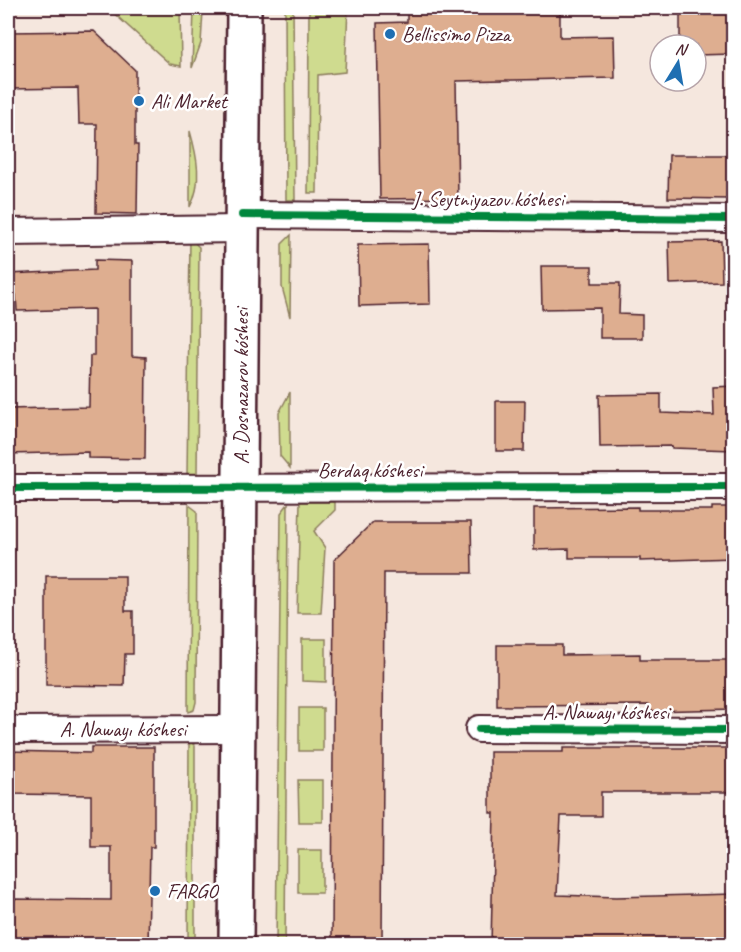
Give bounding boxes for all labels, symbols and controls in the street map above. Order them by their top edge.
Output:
place label: Bellissimo Pizza [402,21,512,47]
marker: Bellissimo Pizza [383,27,397,41]
north arrow [648,33,708,93]
text: N [674,38,690,61]
place label: Ali Market [151,88,229,114]
marker: Ali Market [132,94,146,108]
street label: J. Seytniyazov kóshesi [411,186,567,212]
street label: A. Dosnazarov kóshesi [228,305,254,464]
street label: Berdaq kóshesi [318,457,425,483]
street label: A. Nawayı kóshesi [543,699,672,725]
street label: A. Nawayı kóshesi [60,716,189,742]
place label: FARGO [167,878,220,904]
marker: FARGO [148,884,162,898]

